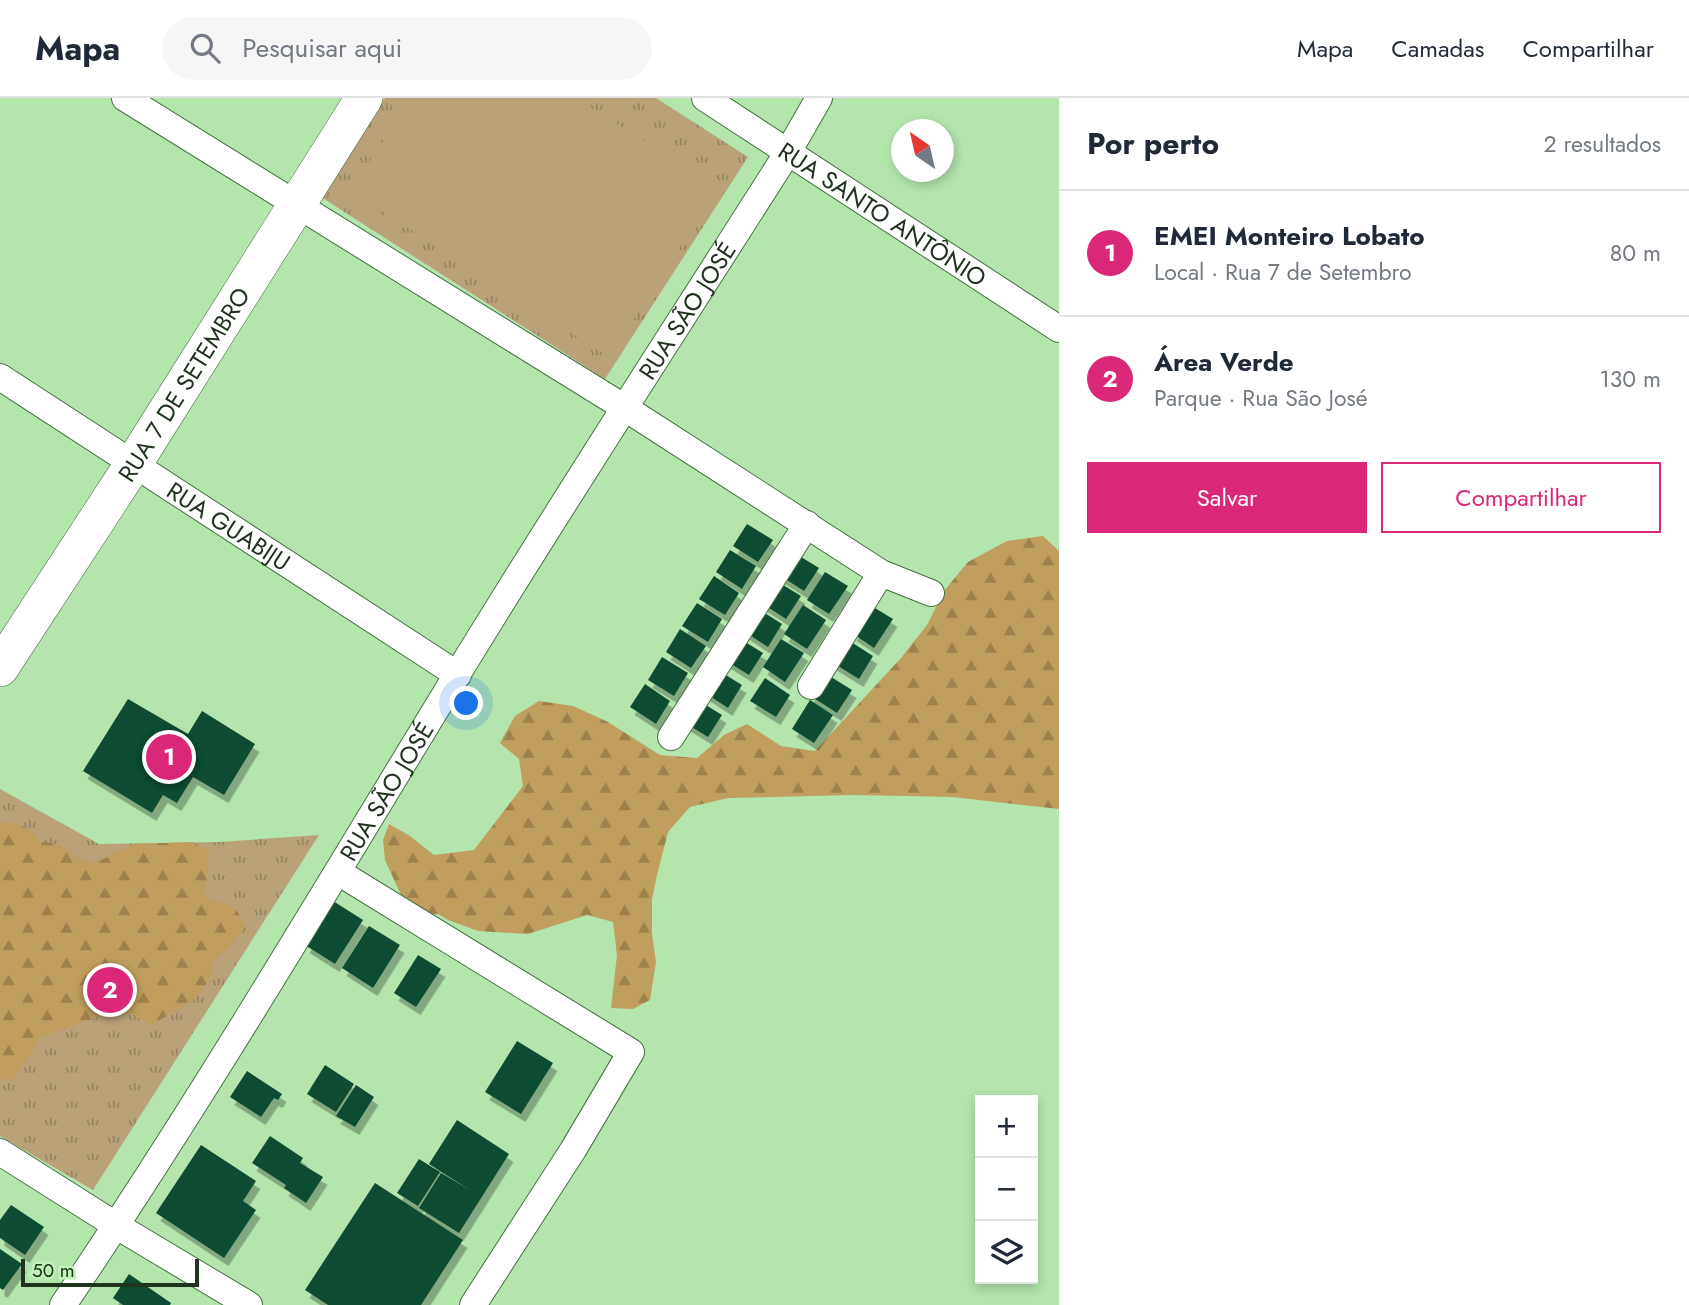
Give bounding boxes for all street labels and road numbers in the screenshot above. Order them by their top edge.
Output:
street label: RUA SANTO ANTÔNIO [772,133,993,295]
street label: RUA SÃO JOSÉ [630,235,744,386]
street label: RUA 7 DE SETEMBRO [109,280,258,488]
street label: RUA GUABIJU [160,473,298,579]
street label: RUA SÃO JOSÉ [331,715,442,868]

